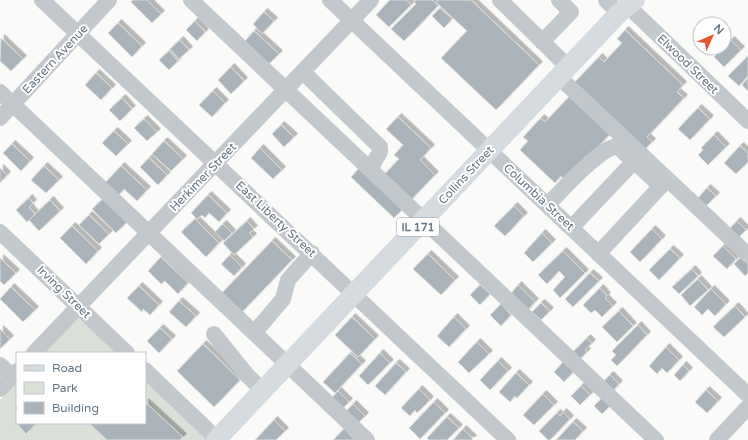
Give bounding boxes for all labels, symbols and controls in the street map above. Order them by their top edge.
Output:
north arrow [692,16,732,56]
street label: Eastern Avenue [19,21,91,96]
text: N [711,22,726,37]
street label: Elwood Street [654,31,722,97]
street label: Herkimer Street [167,140,239,214]
street label: Collins Street [435,143,497,207]
street label: Columbia Street [501,161,578,234]
street label: East Liberty Street [233,178,319,260]
road number: IL 171 [397,218,439,236]
street label: Irving Street [34,263,94,321]
legend [16,352,146,424]
text: Road [52,361,82,375]
text: Park [52,381,78,395]
text: Building [52,401,99,415]

